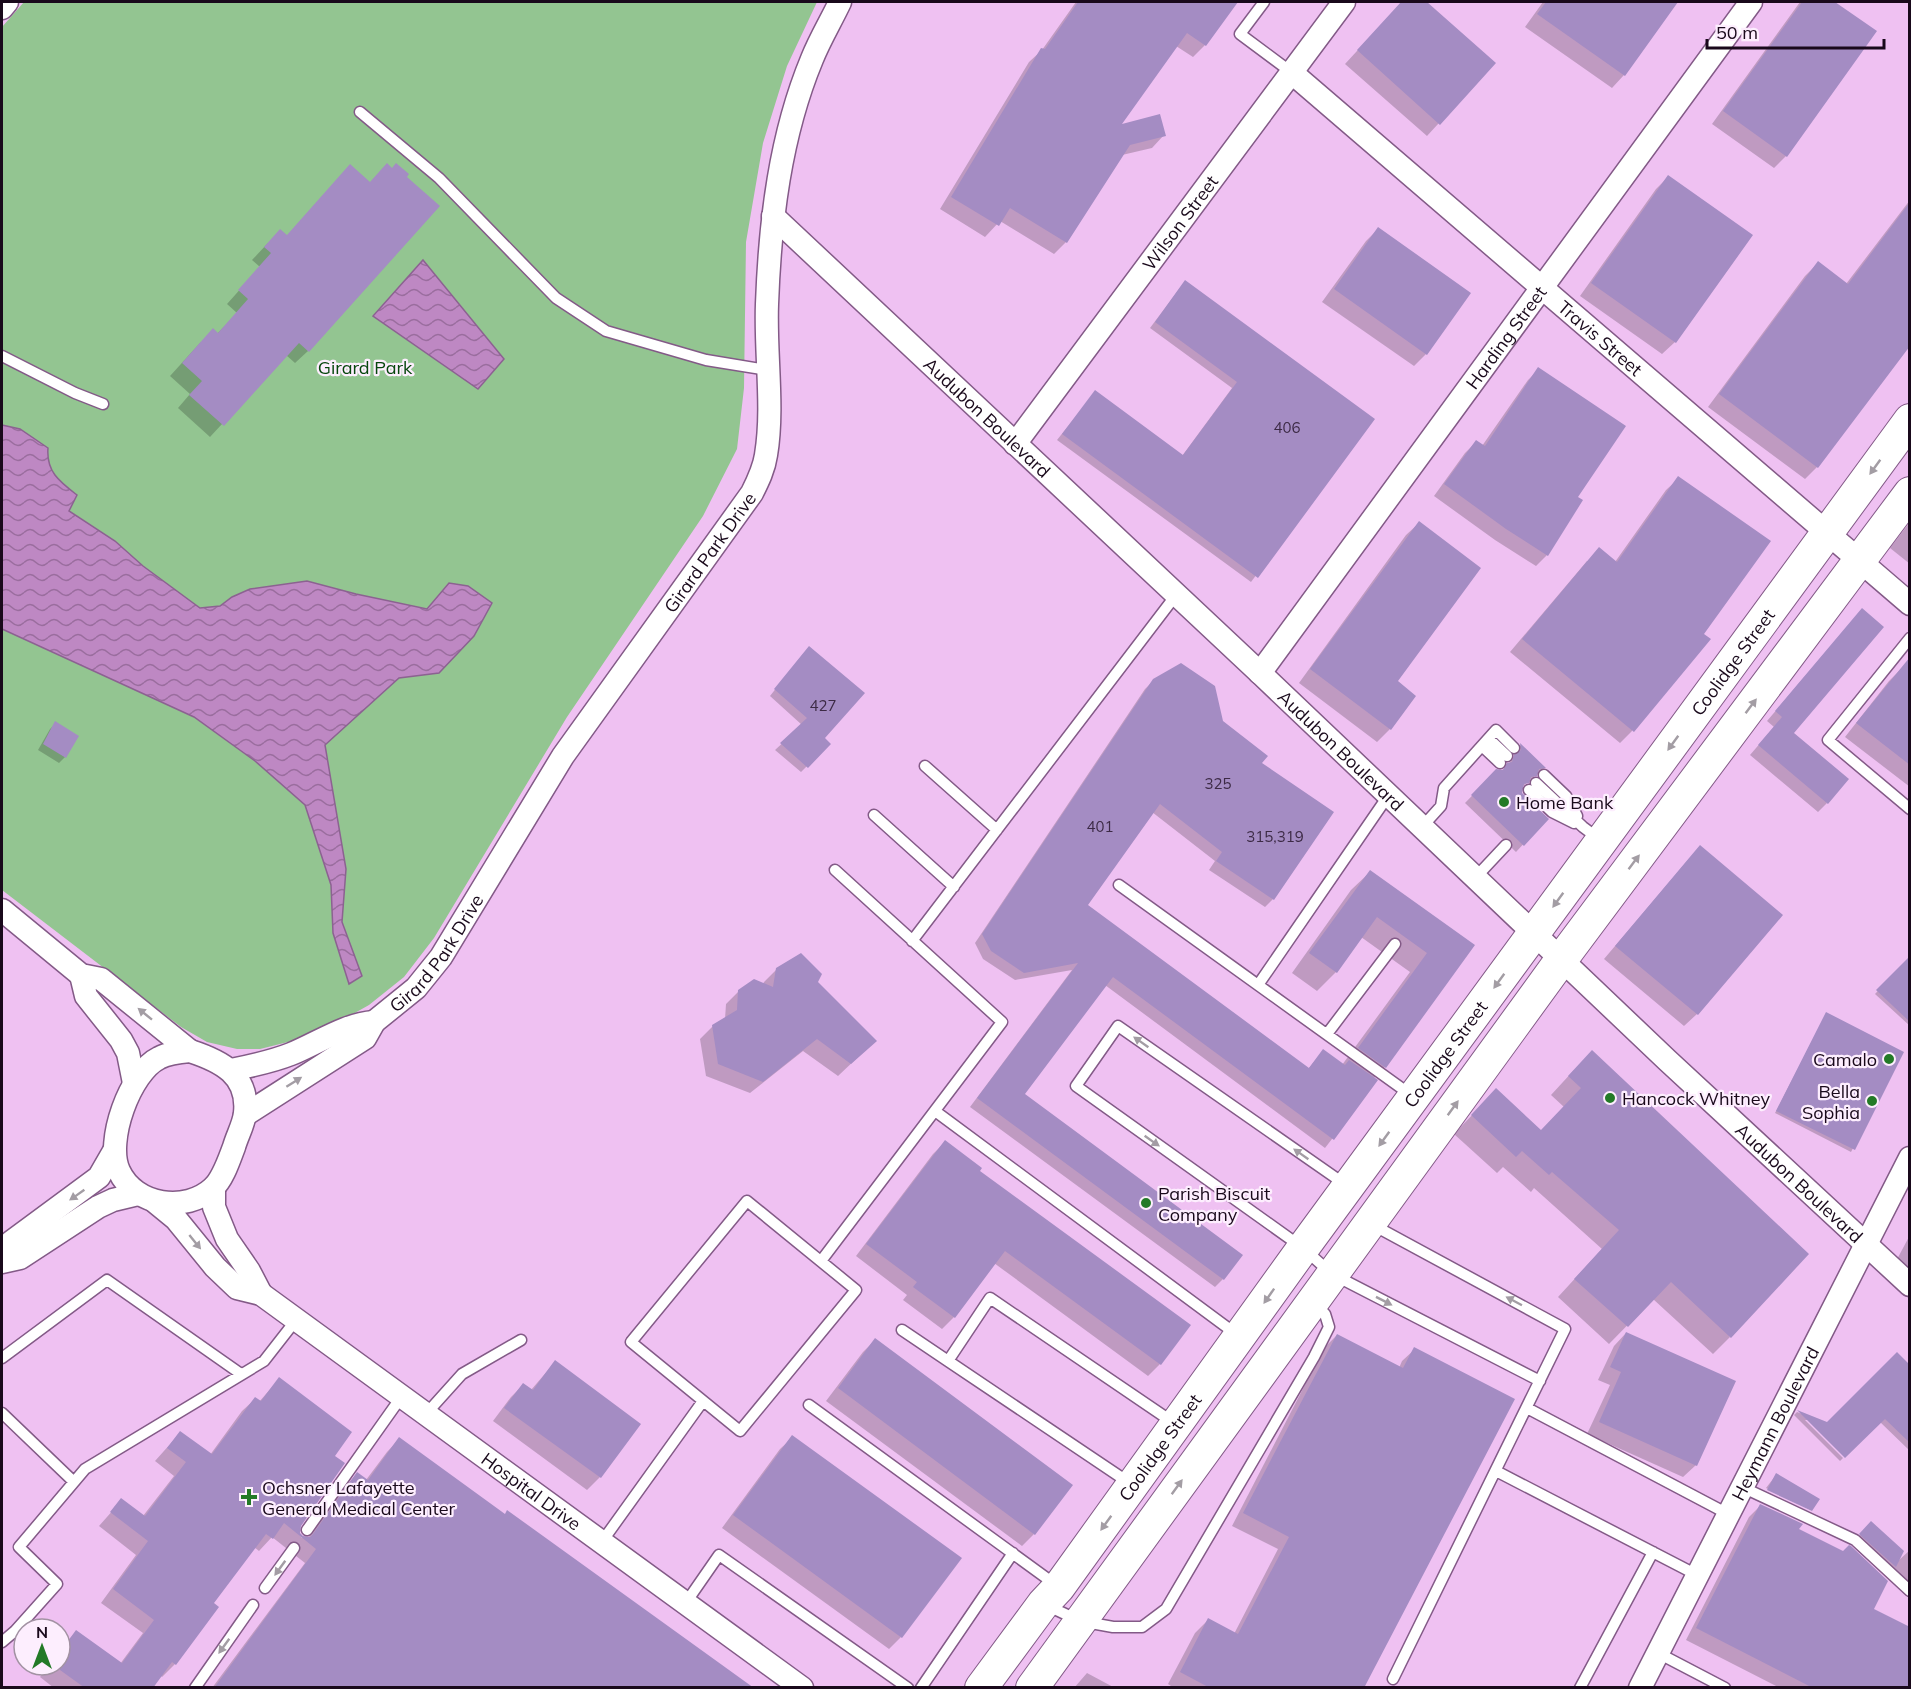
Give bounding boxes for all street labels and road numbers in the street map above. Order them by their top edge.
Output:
street label: Wilson Street [1137,170,1223,275]
street label: Harding Street [1460,281,1551,393]
street label: Travis Street [1553,295,1647,381]
street label: Audubon Boulevard [919,352,1056,482]
street label: Girard Park Drive [659,487,761,617]
street label: Coolidge Street [1686,604,1779,720]
street label: Audubon Boulevard [1273,685,1409,816]
street label: Girard Park Drive [384,890,488,1017]
street label: Coolidge Street [1398,996,1492,1112]
street label: Audubon Boulevard [1731,1118,1868,1247]
street label: Heymann Boulevard [1726,1342,1824,1504]
street label: Coolidge Street [1113,1389,1206,1505]
street label: Hospital Drive [477,1447,586,1535]

